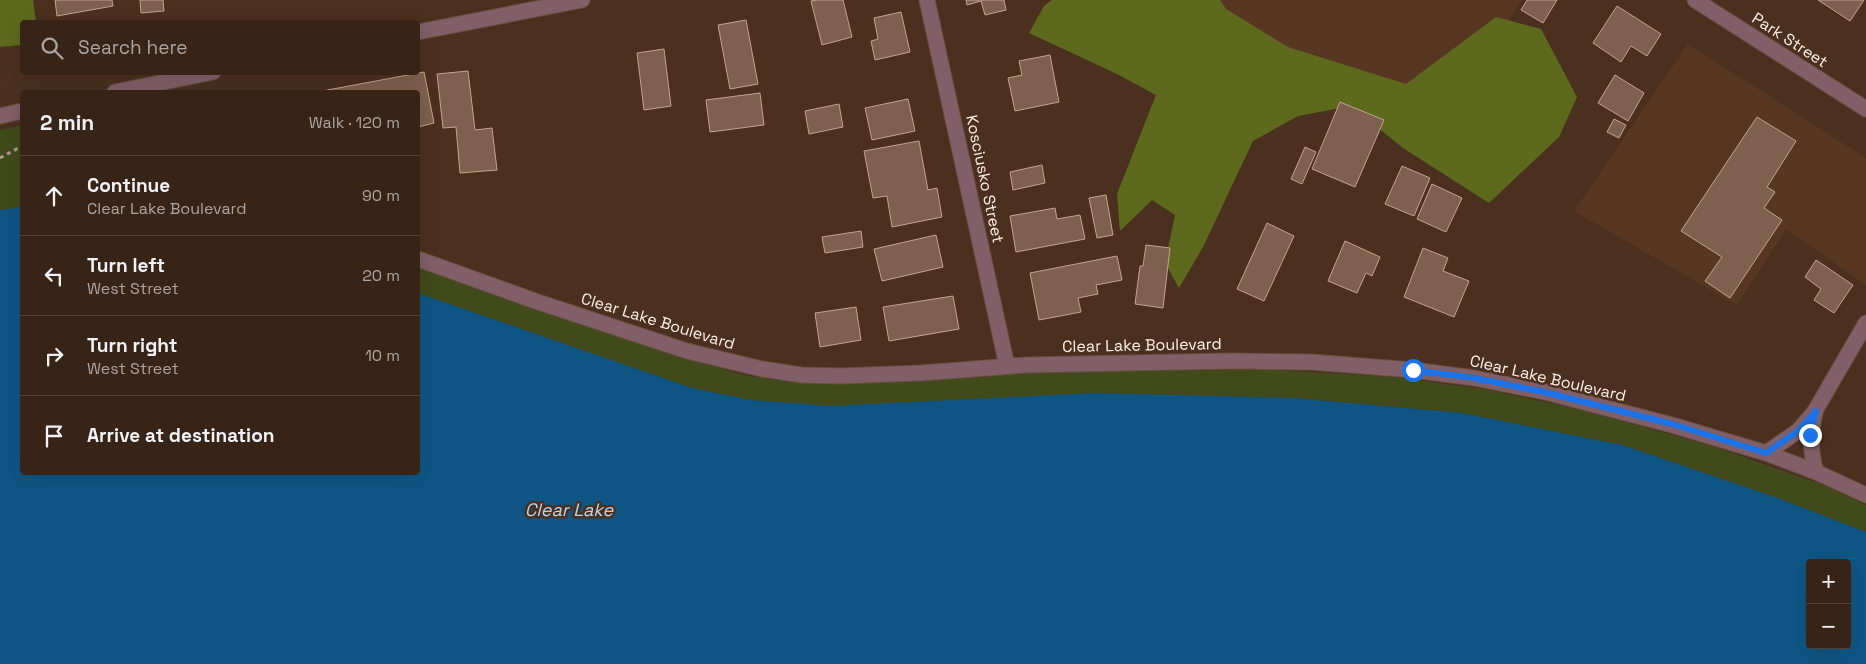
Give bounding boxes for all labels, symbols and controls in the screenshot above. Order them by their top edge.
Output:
street label: Park Street [1748,8,1832,72]
search box [20,20,420,75]
icon: search [38,34,66,62]
text: Search here [78,35,188,60]
text: 2 min [40,109,94,136]
text: Walk · 120 m [309,112,400,133]
street label: Kosciusko Street [961,113,1009,245]
text: Continue [87,173,170,198]
icon: ahead [40,182,68,210]
text: 90 m [362,185,400,206]
text: Clear Lake Boulevard [87,198,247,219]
text: Turn left [87,253,165,278]
icon: left [40,262,68,290]
text: 20 m [362,265,400,286]
text: West Street [87,278,179,299]
street label: Clear Lake Boulevard [579,288,737,354]
text: Turn right [87,333,177,358]
street label: Clear Lake Boulevard [1062,333,1222,357]
icon: right [40,342,68,370]
text: 10 m [365,345,400,366]
street label: Clear Lake Boulevard [1468,350,1628,406]
text: West Street [87,358,179,379]
route start [1402,359,1425,382]
icon: arrive [40,422,68,450]
text: Arrive at destination [87,423,275,448]
route end [1799,424,1822,447]
water label: Clear Lake [525,498,615,521]
map controls [1806,559,1851,649]
button: + [1806,559,1851,604]
button: − [1806,604,1851,649]

